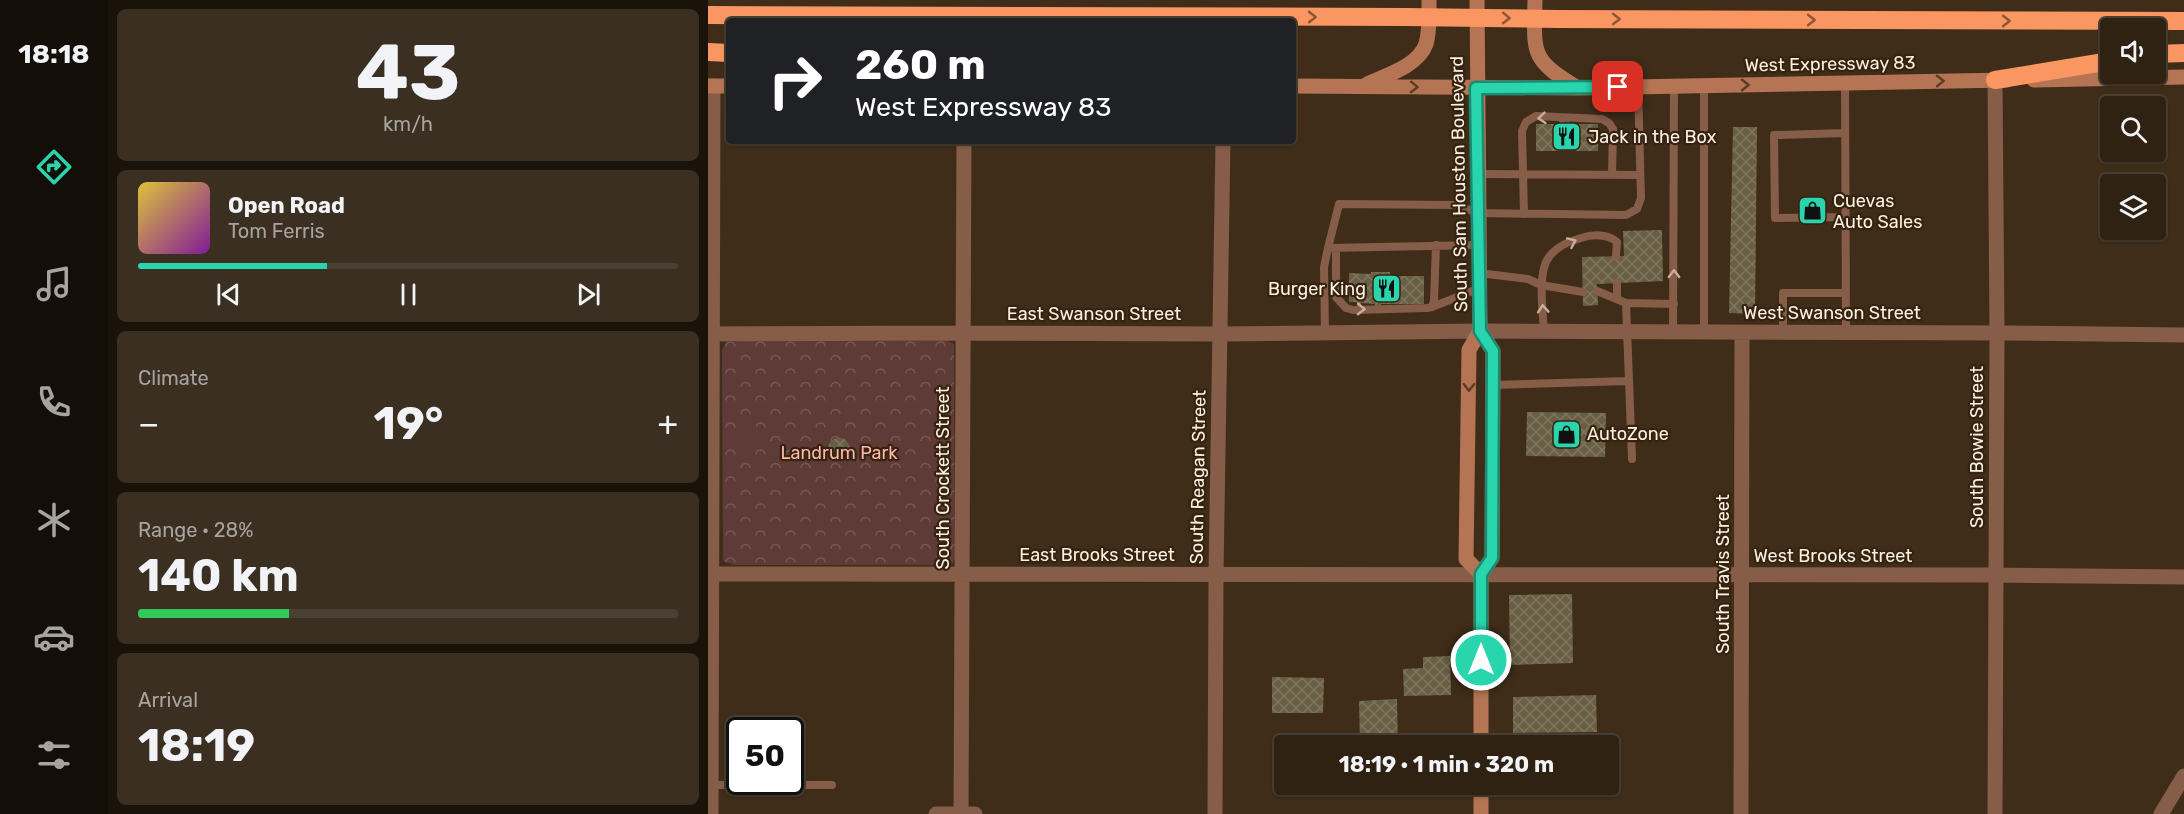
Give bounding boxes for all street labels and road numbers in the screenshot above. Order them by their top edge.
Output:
street label: West Expressway 83 [1744,52,1916,76]
street label: South Sam Houston Boulevard [1446,56,1472,312]
street label: West Swanson Street [1743,302,1921,324]
street label: East Swanson Street [1007,303,1181,325]
street label: South Bowie Street [1966,366,1988,528]
street label: South Crockett Street [932,386,954,570]
street label: South Reagan Street [1185,390,1211,564]
street label: South Travis Street [1712,494,1734,654]
street label: East Brooks Street [1019,544,1175,566]
street label: West Brooks Street [1754,545,1912,567]

